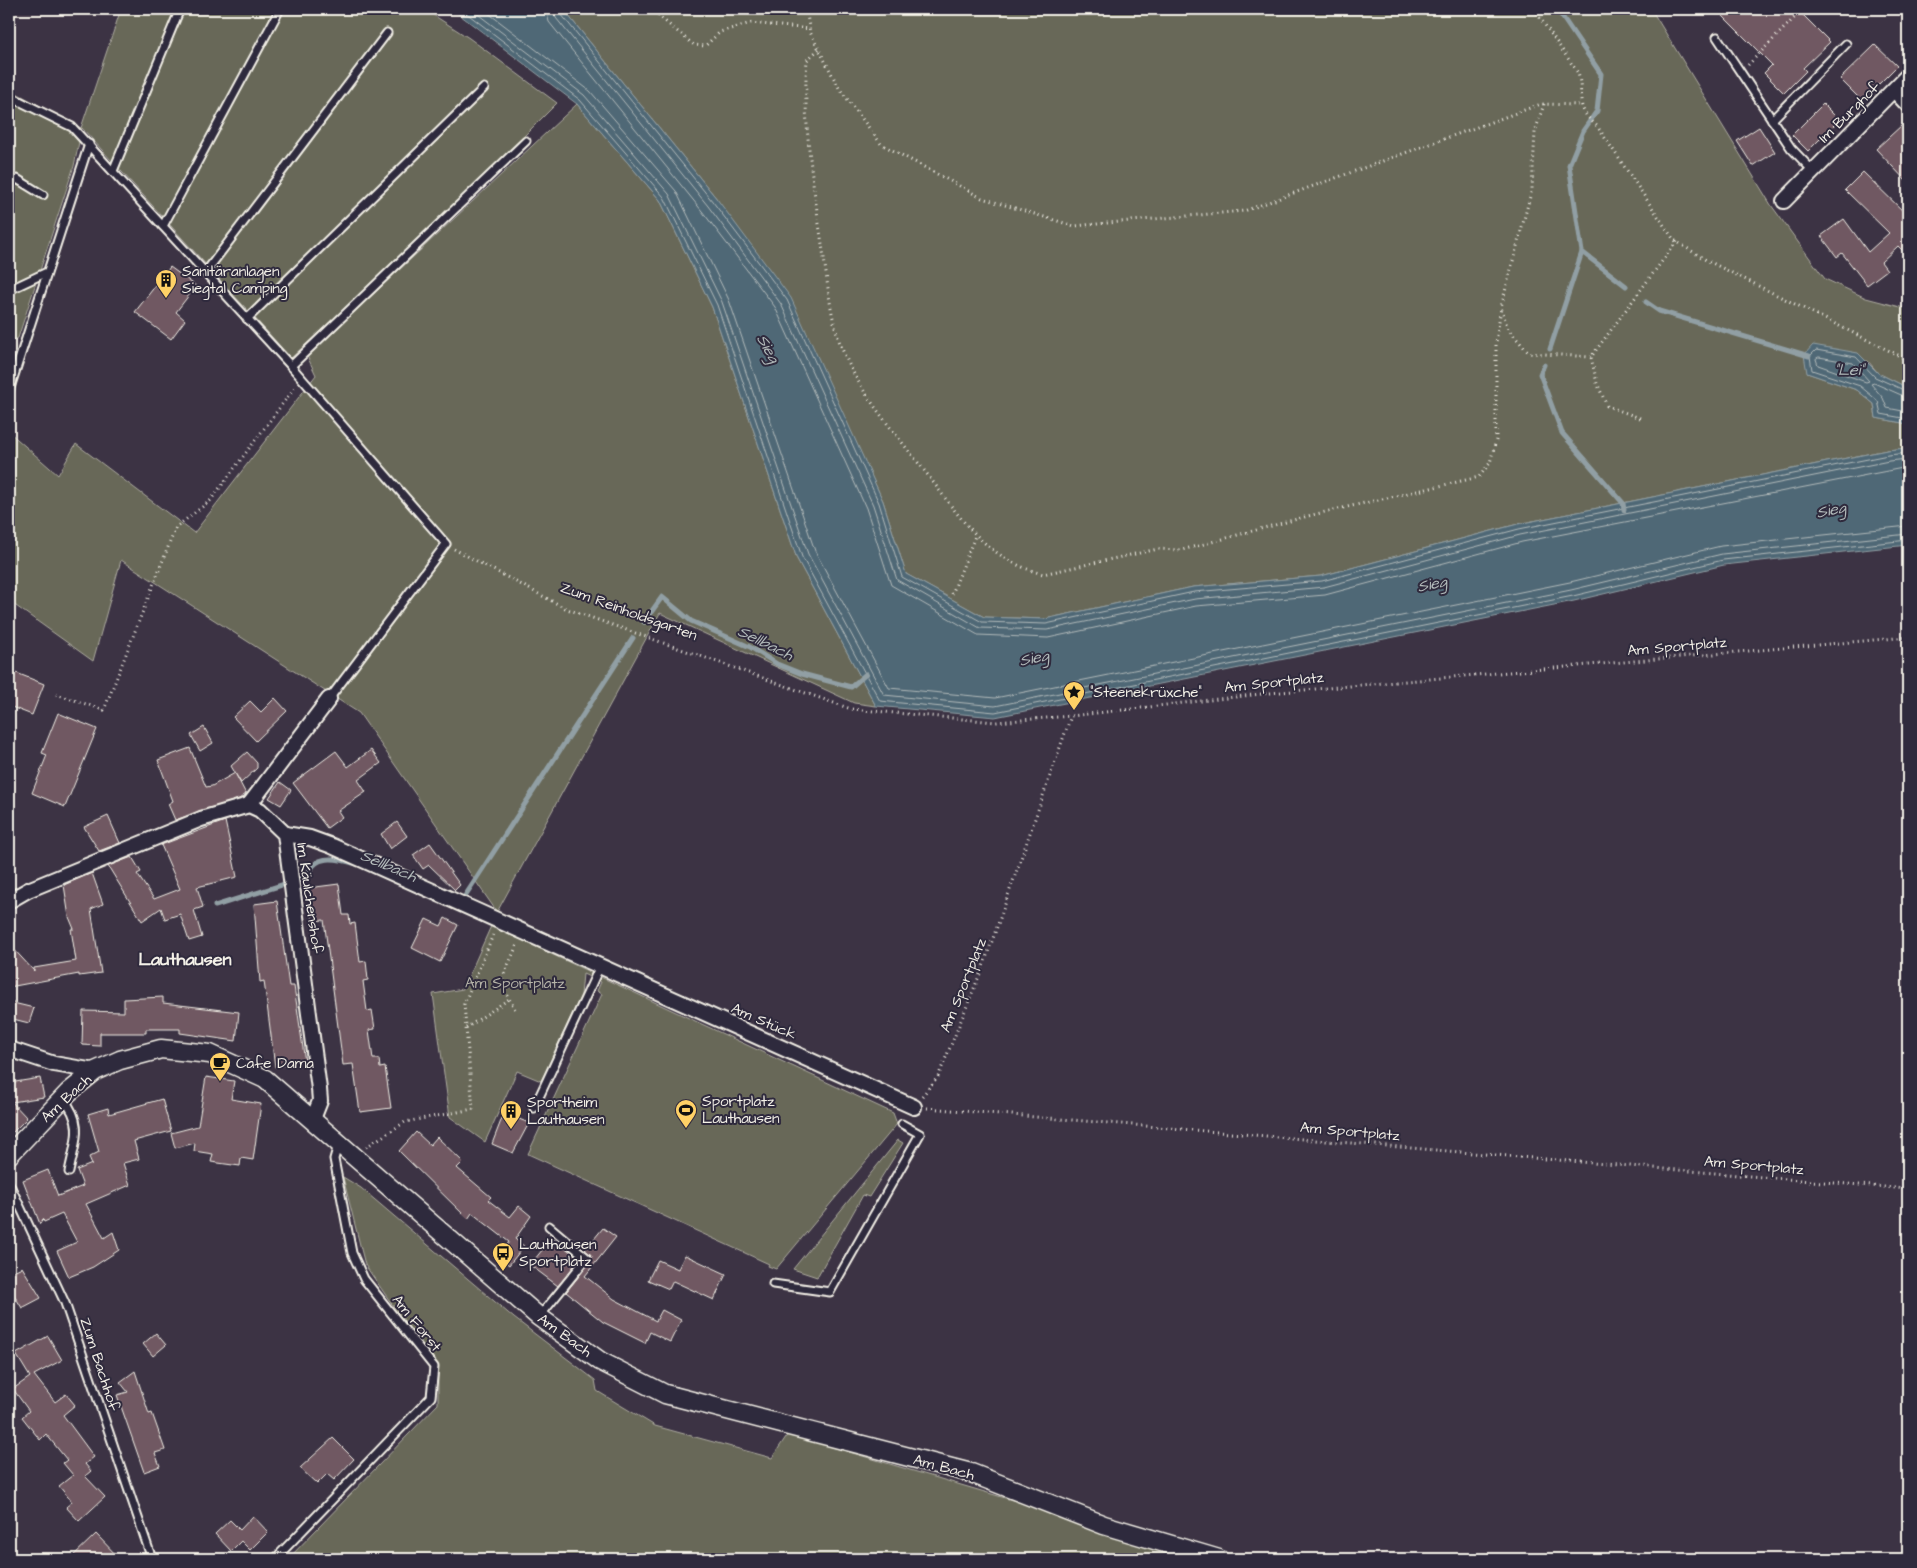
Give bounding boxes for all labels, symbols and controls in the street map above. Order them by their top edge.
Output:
street label: Im Burghof [1814,77,1885,148]
place label: Sanitäranlagen Siegtal Camping [182,261,288,300]
building icon: Sanitäranlagen Siegtal Camping [154,268,178,299]
water label: Sieg [750,330,786,369]
water label: "Lei" [1834,359,1867,381]
water label: Sieg [1815,496,1850,525]
water label: Sieg [1416,570,1451,599]
street label: Zum Reinholdsgarten [557,577,701,647]
water label: Sellbach [734,620,798,666]
street label: Am Sportplatz [1626,632,1728,661]
water label: Sieg [1018,644,1053,673]
street label: Am Sportplatz [1223,667,1325,698]
place icon: "Steenekrüxche" [1062,680,1086,711]
place label: "Steenekrüxche" [1090,682,1202,703]
street label: Im Käulchenshof [291,841,328,955]
water label: Sellbach [357,844,421,888]
street label: Am Sportplatz [935,934,992,1035]
district label: Lauthausen [138,947,232,972]
park label: Am Sportplatz [465,973,566,994]
street label: Am Stück [728,998,800,1045]
cafe icon: Cafe Dama [208,1051,232,1082]
place label: Cafe Dama [236,1053,314,1074]
street label: Am Bach [36,1069,97,1127]
place label: Sportplatz Lauthausen [702,1091,780,1129]
place label: Sportheim Lauthausen [527,1092,605,1130]
sports icon: Sportplatz Lauthausen [674,1098,698,1129]
building icon: Sportheim Lauthausen [499,1099,523,1130]
street label: Am Sportplatz [1299,1117,1401,1146]
street label: Am Sportplatz [1703,1151,1805,1180]
place label: Lauthausen Sportplatz [519,1234,597,1272]
bus stop icon: Lauthausen Sportplatz [491,1241,515,1272]
street label: Am Forst [387,1290,446,1356]
street label: Am Bach [533,1309,597,1363]
street label: Zum Bachhof [75,1315,125,1414]
street label: Am Bach [911,1449,977,1486]

